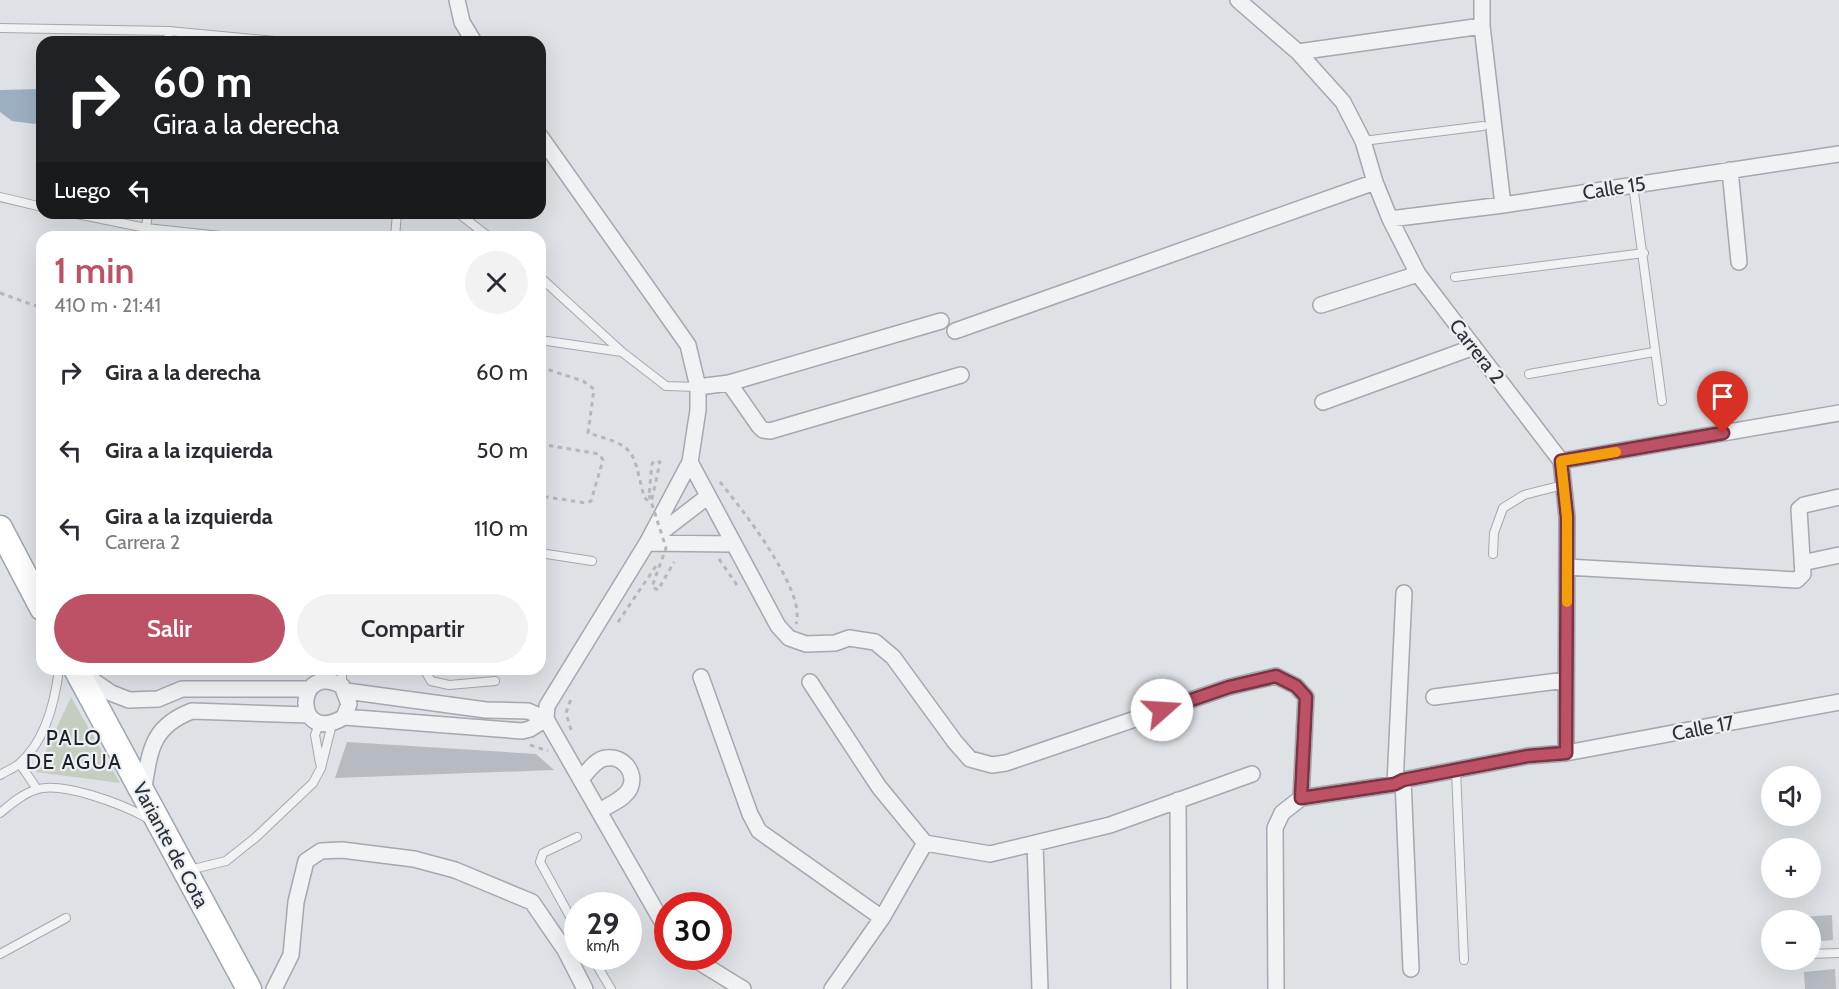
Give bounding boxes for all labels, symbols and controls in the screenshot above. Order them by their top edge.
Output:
text: 60 m [153,56,252,108]
icon: right [54,60,132,138]
text: Gira a la derecha [153,108,339,141]
street label: Calle 15 [1581,171,1647,205]
icon: left [123,174,156,207]
text: Luego [54,177,111,204]
text: 1 min [54,248,134,292]
button: close [465,251,528,314]
text: 410 m · 21:41 [54,293,161,317]
street label: Carrera 2 [1444,314,1510,388]
icon: right [54,356,87,389]
text: Gira a la derecha [105,359,261,386]
text: 60 m [476,359,528,386]
pin [1697,371,1748,433]
icon: arrive [1706,380,1739,413]
icon: left [54,434,87,467]
text: Gira a la izquierda [105,437,273,464]
text: 50 m [476,437,528,464]
text: Gira a la izquierda [105,503,273,530]
icon: left [54,512,87,545]
text: 110 m [474,515,528,542]
text: Carrera 2 [105,530,180,554]
button: Salir [54,594,285,663]
button: Compartir [297,594,528,663]
position arrow [1130,678,1194,742]
street label: Calle 17 [1670,710,1736,746]
district label: PALO DE AGUA [26,725,122,774]
map controls [1761,766,1821,970]
button: sound [1761,766,1821,826]
street label: Variante de Cota [128,778,214,912]
button: + [1761,838,1821,898]
speed limit sign: 30 [654,892,732,970]
text: 29 [587,905,619,942]
button: − [1761,910,1821,970]
text: km/h [587,937,619,955]

